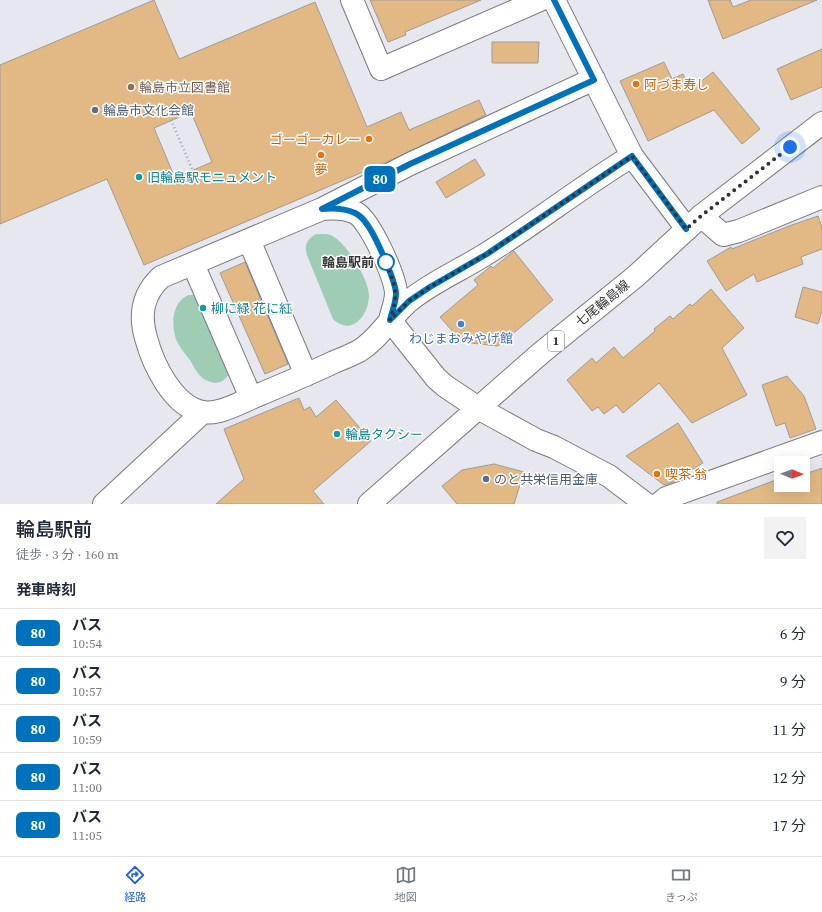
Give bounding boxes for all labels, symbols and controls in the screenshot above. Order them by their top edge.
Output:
place label: 阿づま寿し [644,76,709,93]
place label: 輪島市立図書館 [139,79,230,96]
marker: 阿づま寿し [631,79,641,89]
marker: 輪島市立図書館 [126,82,136,92]
place label: 輪島市文化会館 [103,102,194,119]
marker: 輪島市文化会館 [90,105,100,115]
place label: ゴーゴーカレー [270,131,361,148]
marker: ゴーゴーカレー [364,134,374,144]
your location [780,137,800,157]
marker: 夢 [316,150,326,160]
place label: 夢 [314,161,328,178]
line badge: 80 [362,166,398,192]
place label: 旧輪島駅モニュメント [147,169,277,186]
text: 80 [372,169,388,189]
marker: 旧輪島駅モニュメント [134,172,144,182]
marker: 輪島駅前 [377,253,395,271]
place label: 輪島駅前 [322,254,374,271]
street label: 七尾輪島線 [572,276,633,330]
place label: 柳に緑 花に紅 [211,300,292,317]
marker: 柳に緑 花に紅 [198,303,208,313]
marker: わじまおみやげ館 [456,319,466,329]
place label: わじまおみやげ館 [409,330,513,347]
road number: 1 [548,331,564,351]
place label: 輪島タクシー [345,426,423,443]
marker: 輪島タクシー [332,429,342,439]
north arrow [774,456,810,492]
map controls [774,456,810,492]
place label: 喫茶 翁 [665,466,707,483]
marker: 喫茶 翁 [652,469,662,479]
place label: のと共栄信用金庫 [494,471,598,488]
marker: のと共栄信用金庫 [481,474,491,484]
text: 輪島駅前 [16,516,92,542]
button: heart [764,517,806,559]
text: 徒歩 · 3 分 · 160 m [16,546,119,563]
text: 発車時刻 [16,579,76,600]
text: バス [72,614,102,635]
text: 80 [30,623,46,643]
text: 6 分 [780,623,806,644]
text: 10:54 [72,635,102,652]
text: バス [72,662,102,683]
text: 80 [30,671,46,691]
text: 9 分 [780,671,806,692]
text: 10:57 [72,683,102,700]
text: バス [72,710,102,731]
text: 80 [30,719,46,739]
text: 11 分 [773,719,806,740]
text: 10:59 [72,731,102,748]
text: バス [72,758,102,779]
text: 80 [30,767,46,787]
text: 12 分 [773,767,806,788]
text: 11:00 [72,779,102,796]
text: バス [72,806,102,827]
text: 80 [30,815,46,835]
text: 17 分 [773,815,806,836]
text: 11:05 [72,827,102,844]
tab: 経路 [124,864,146,905]
tab: 地図 [395,864,417,905]
tab: きっぷ [665,864,698,905]

